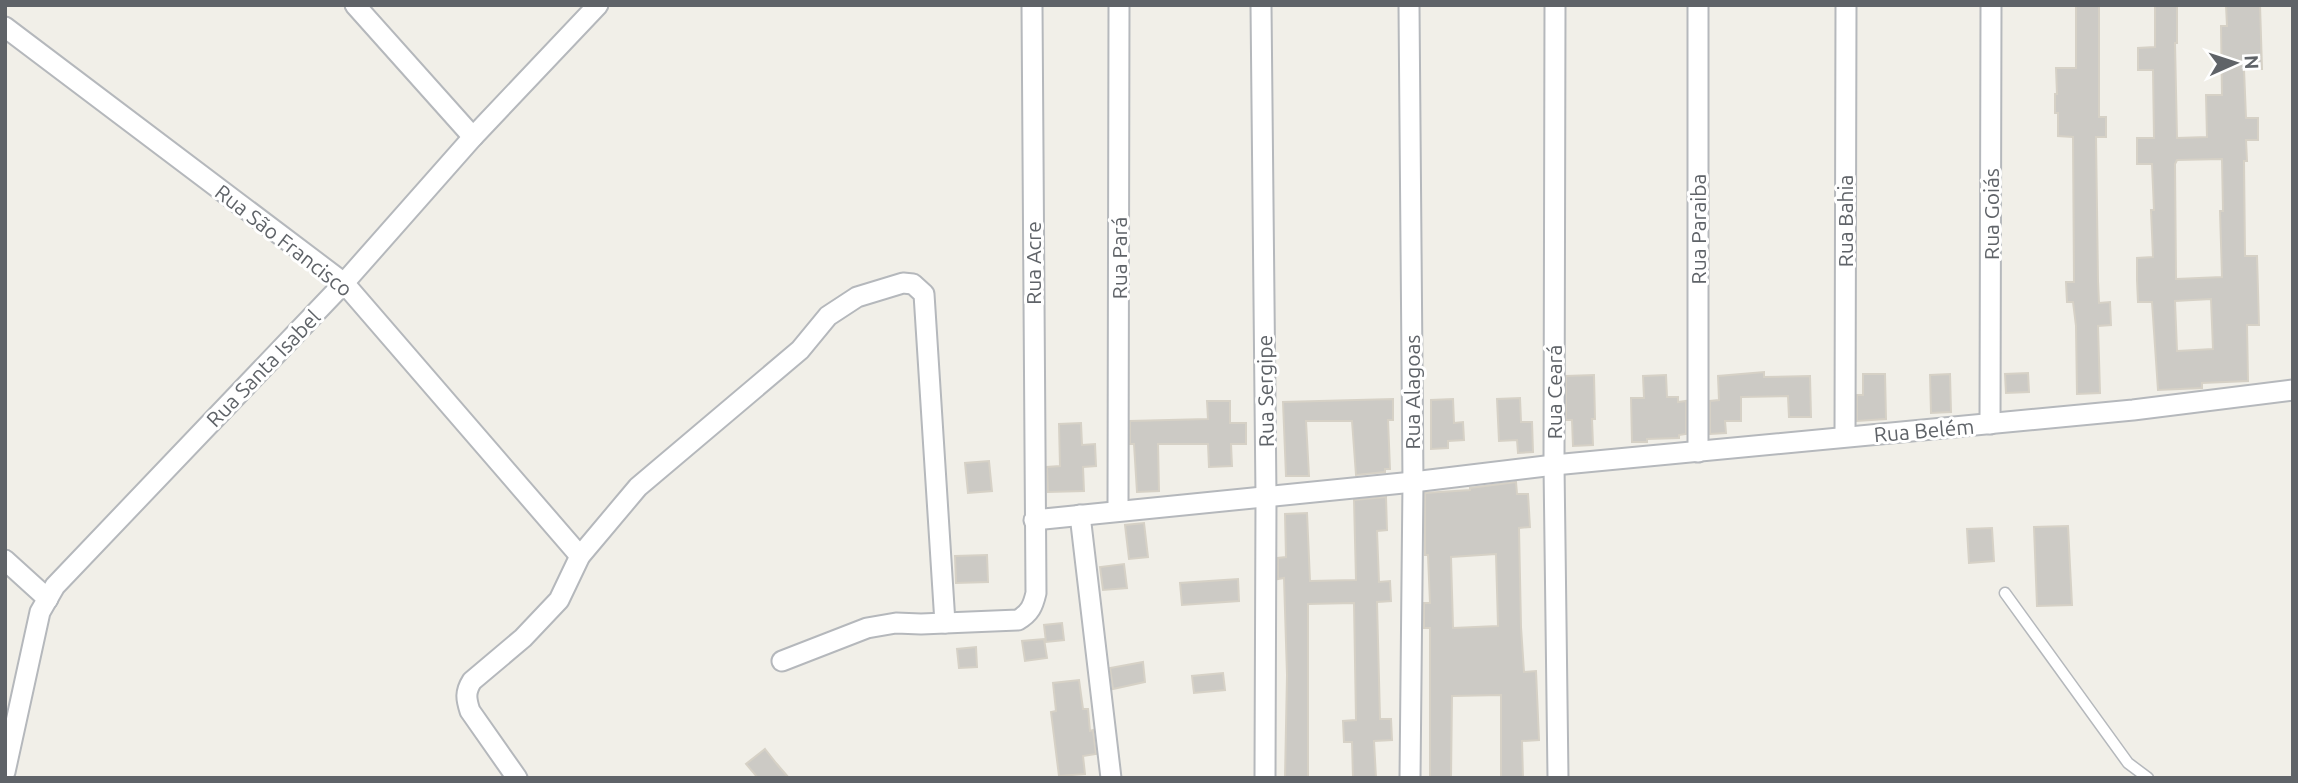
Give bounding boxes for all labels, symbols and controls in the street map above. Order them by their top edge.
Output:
north arrow [2200,28,2270,98]
text: N [2241,54,2263,70]
street label: Rua Goiás [1979,168,2003,260]
street label: Rua Paraiba [1686,174,1710,284]
street label: Rua Bahia [1833,175,1857,267]
street label: Rua São Francisco [211,179,357,301]
street label: Rua Pará [1107,217,1131,299]
street label: Rua Acre [1021,221,1045,305]
street label: Rua Santa Isabel [201,305,325,431]
street label: Rua Sergipe [1252,335,1278,447]
street label: Rua Alagoas [1400,335,1424,449]
street label: Rua Ceará [1542,345,1566,439]
street label: Rua Belém [1873,414,1975,446]

